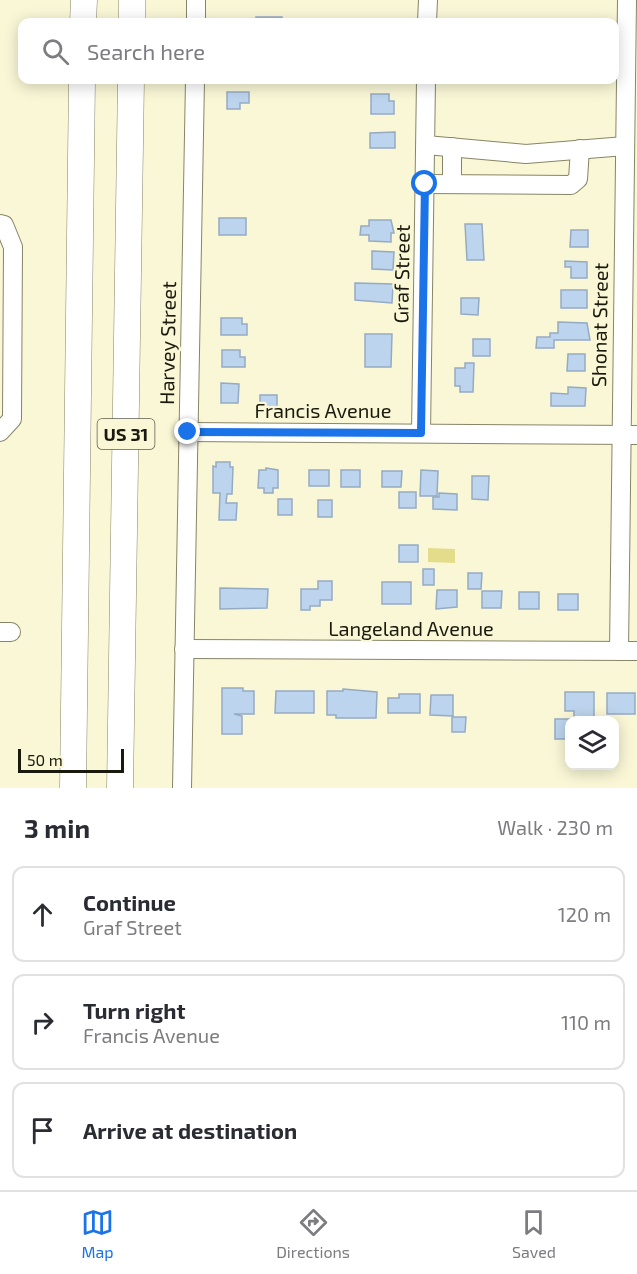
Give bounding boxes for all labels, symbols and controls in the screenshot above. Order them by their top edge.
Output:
search box [18,18,619,84]
icon: search [39,35,72,68]
text: Search here [87,38,205,64]
route start [411,170,437,196]
street label: Graf Street [388,224,414,324]
street label: Shonat Street [586,262,612,387]
street label: Harvey Street [154,281,180,405]
street label: Francis Avenue [255,398,391,422]
route end [174,418,200,444]
road number: US 31 [98,419,154,449]
street label: Langeland Avenue [328,616,494,640]
map controls [565,716,619,770]
button: layers [565,716,619,770]
scale bar [18,746,124,774]
text: 50 m [27,750,63,769]
text: 3 min [24,812,90,843]
text: Walk · 230 m [497,815,613,839]
text: Continue [83,889,176,915]
icon: ahead [26,898,59,931]
text: 120 m [558,902,611,926]
text: Graf Street [83,915,182,939]
text: Turn right [83,997,185,1023]
icon: right [26,1006,59,1039]
text: 110 m [561,1010,611,1034]
text: Francis Avenue [83,1023,220,1047]
icon: arrive [26,1114,59,1147]
text: Arrive at destination [83,1117,297,1143]
tab: Map [81,1206,114,1261]
tab: Directions [276,1206,350,1261]
tab: Saved [512,1206,556,1261]

